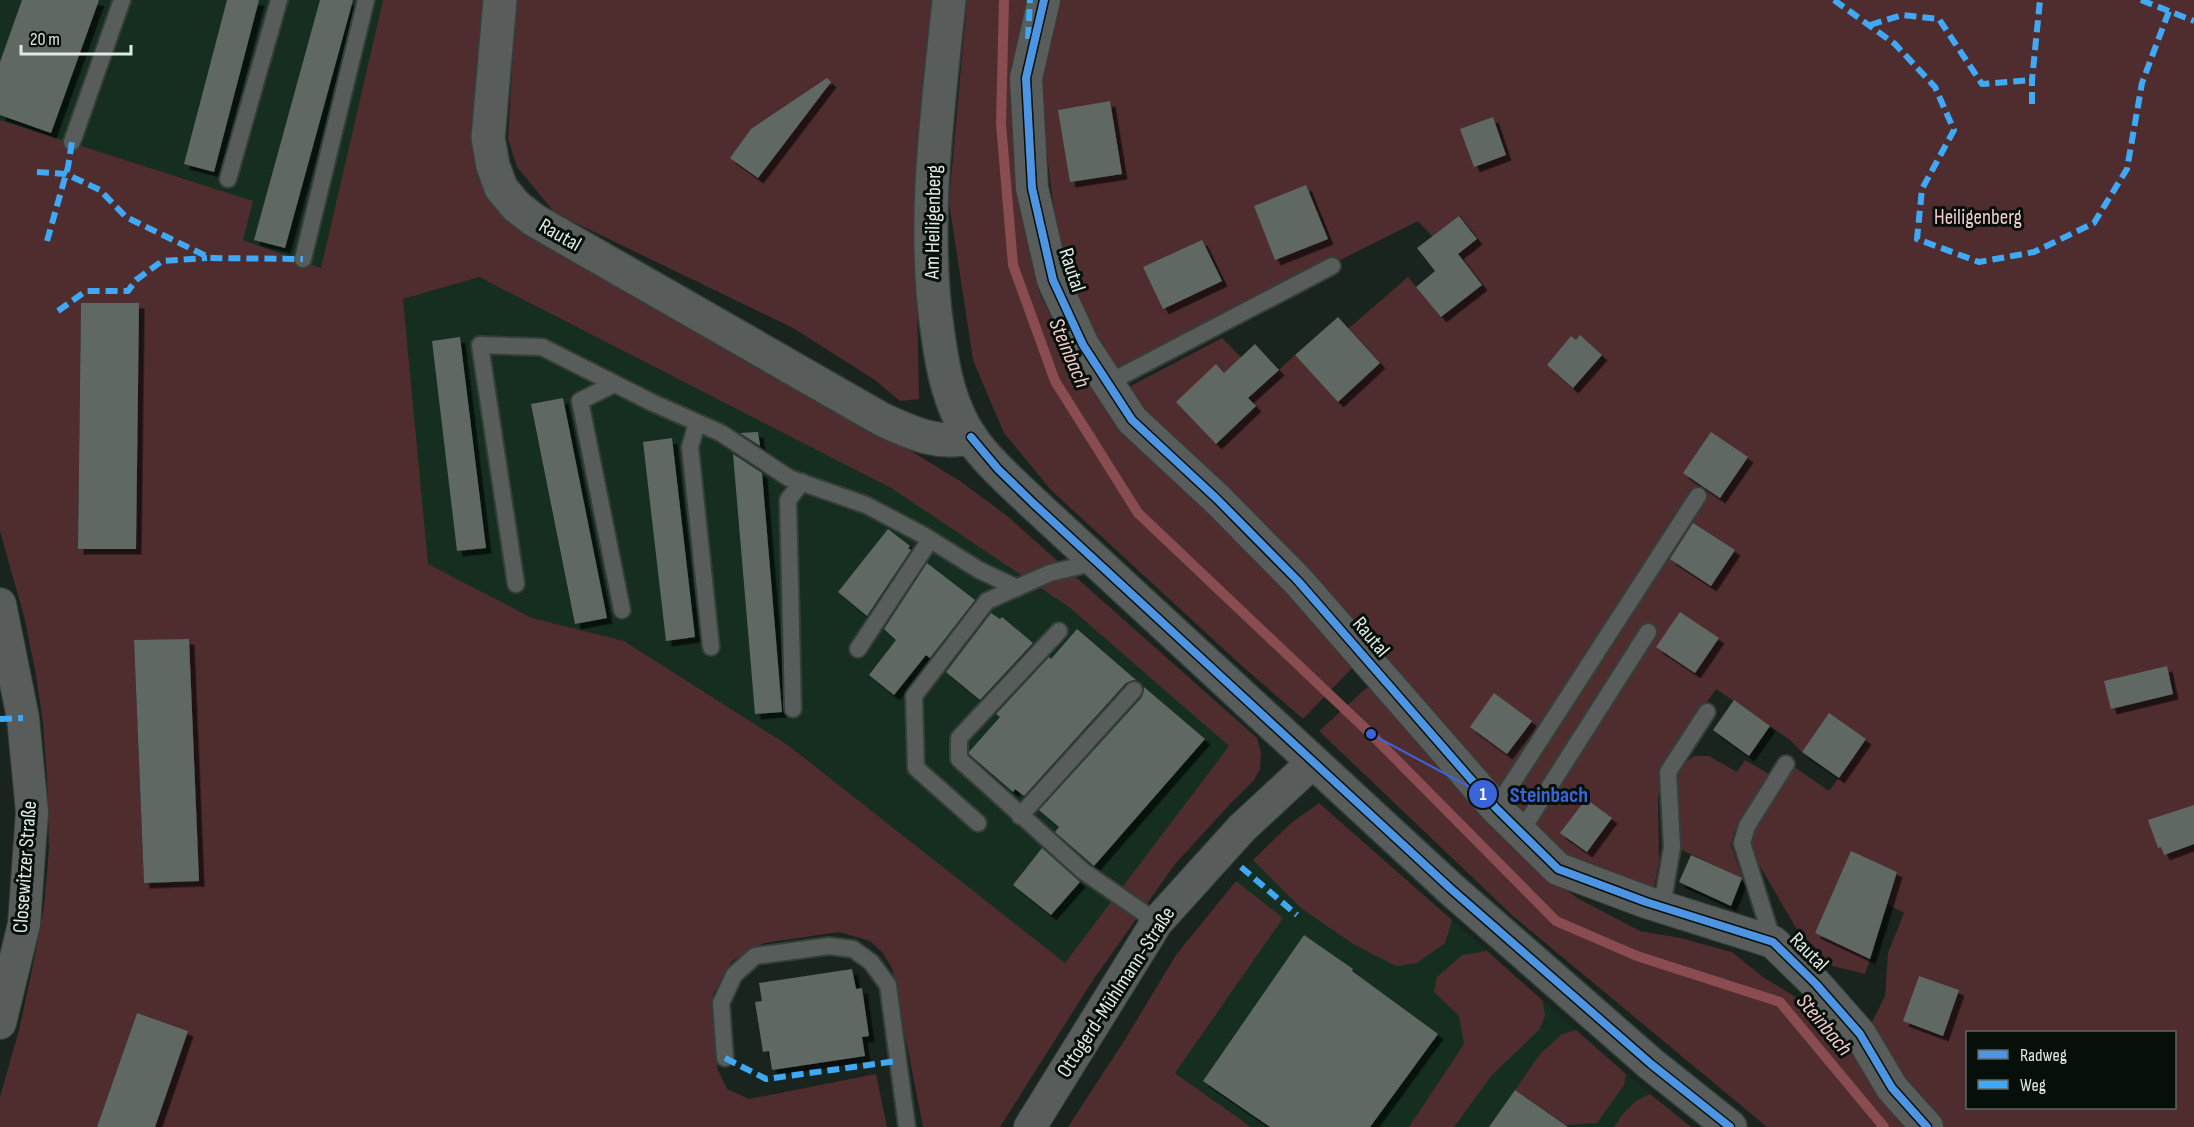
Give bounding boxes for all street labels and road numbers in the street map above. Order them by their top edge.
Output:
street label: Am Heiligenberg [919,165,946,280]
street label: Rautal [534,213,586,257]
street label: Rautal [1053,245,1091,295]
street label: Rautal [1347,612,1395,662]
street label: Closewitzer Straße [8,800,42,934]
street label: Ottogerd-Mühlmann-Straße [1052,902,1180,1082]
street label: Rautal [1784,927,1834,977]

